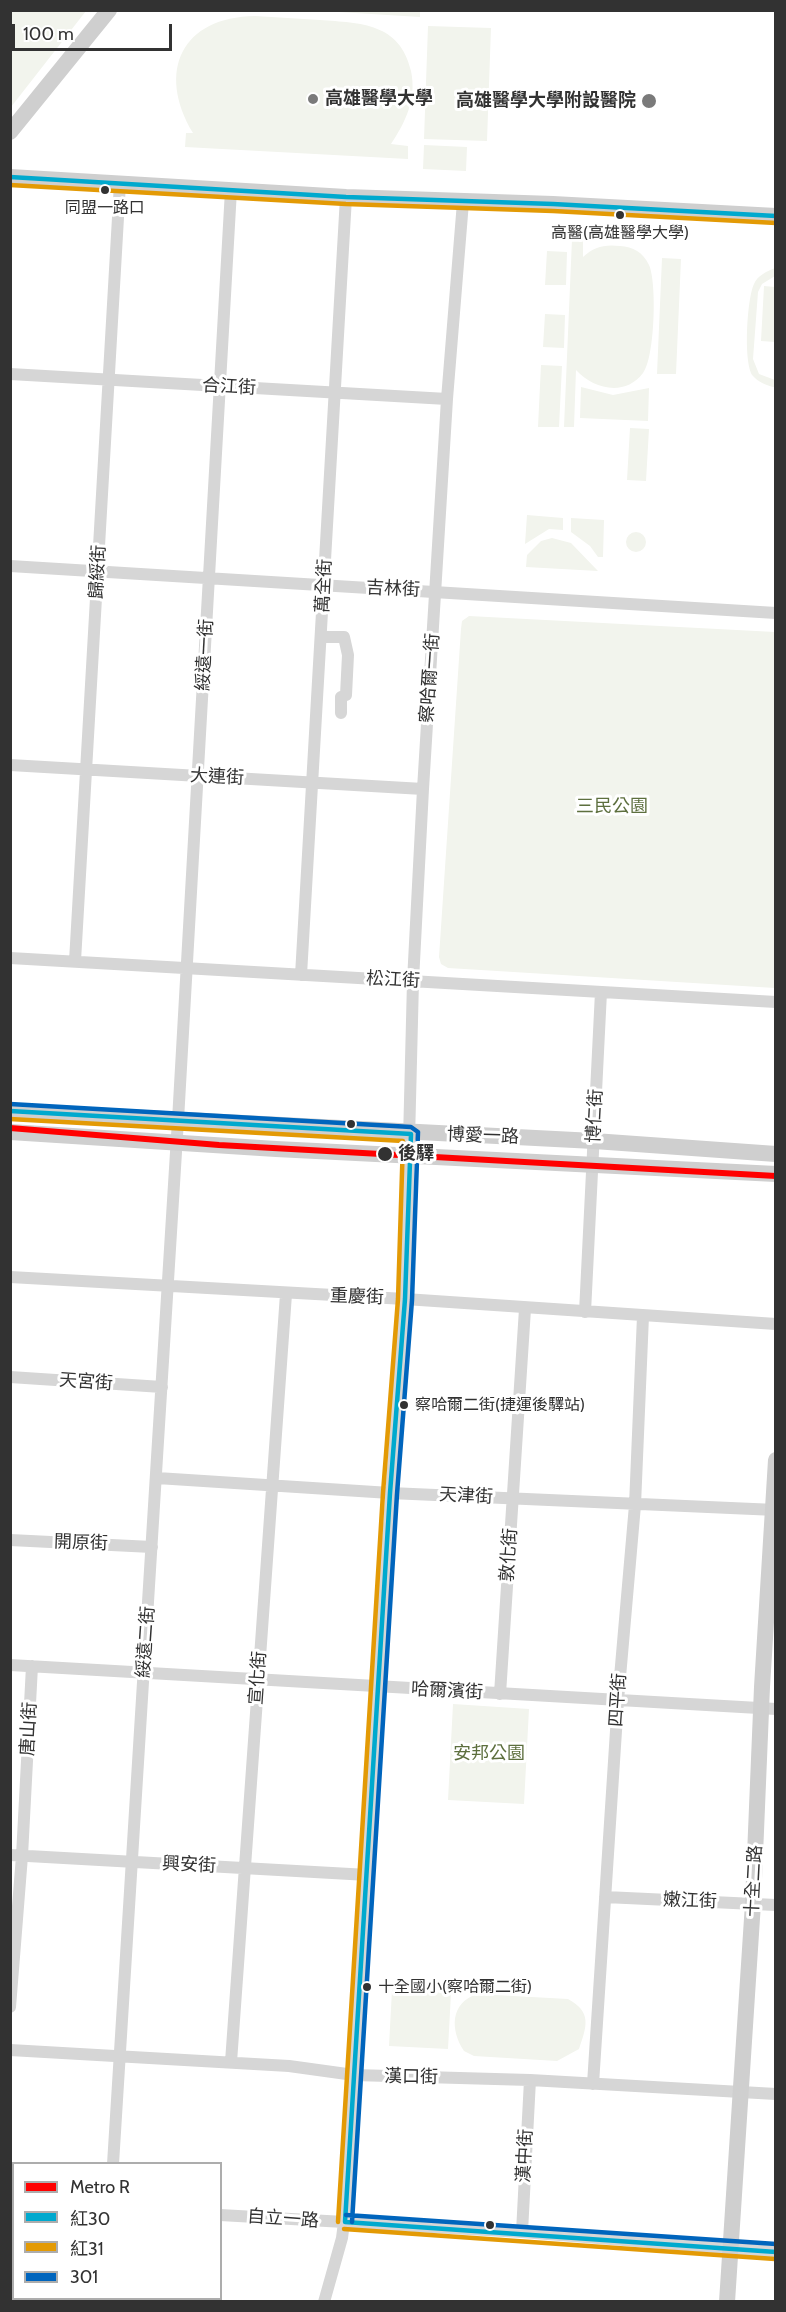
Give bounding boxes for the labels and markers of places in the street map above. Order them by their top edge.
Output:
place label: 高雄醫學大學 [325,88,433,110]
place label: 高雄醫學大學附設醫院 [456,90,636,112]
marker: 高雄醫學大學 [306,92,320,106]
marker: 高雄醫學大學附設醫院 [640,92,658,110]
marker: 同盟一路口 [99,184,111,196]
place label: 同盟一路口 [65,198,145,218]
marker: 高醫(高雄醫學大學) [614,209,626,221]
place label: 高醫(高雄醫學大學) [551,223,689,243]
unlabelled marker [345,1118,357,1130]
place label: 後驛 [398,1143,434,1165]
marker: 後驛 [376,1145,394,1163]
place label: 察哈爾二街(捷運後驛站) [415,1395,585,1415]
marker: 察哈爾二街(捷運後驛站) [398,1399,410,1411]
place label: 十全國小(察哈爾二街) [378,1977,532,1997]
marker: 十全國小(察哈爾二街) [361,1981,373,1993]
unlabelled marker [484,2219,496,2231]

